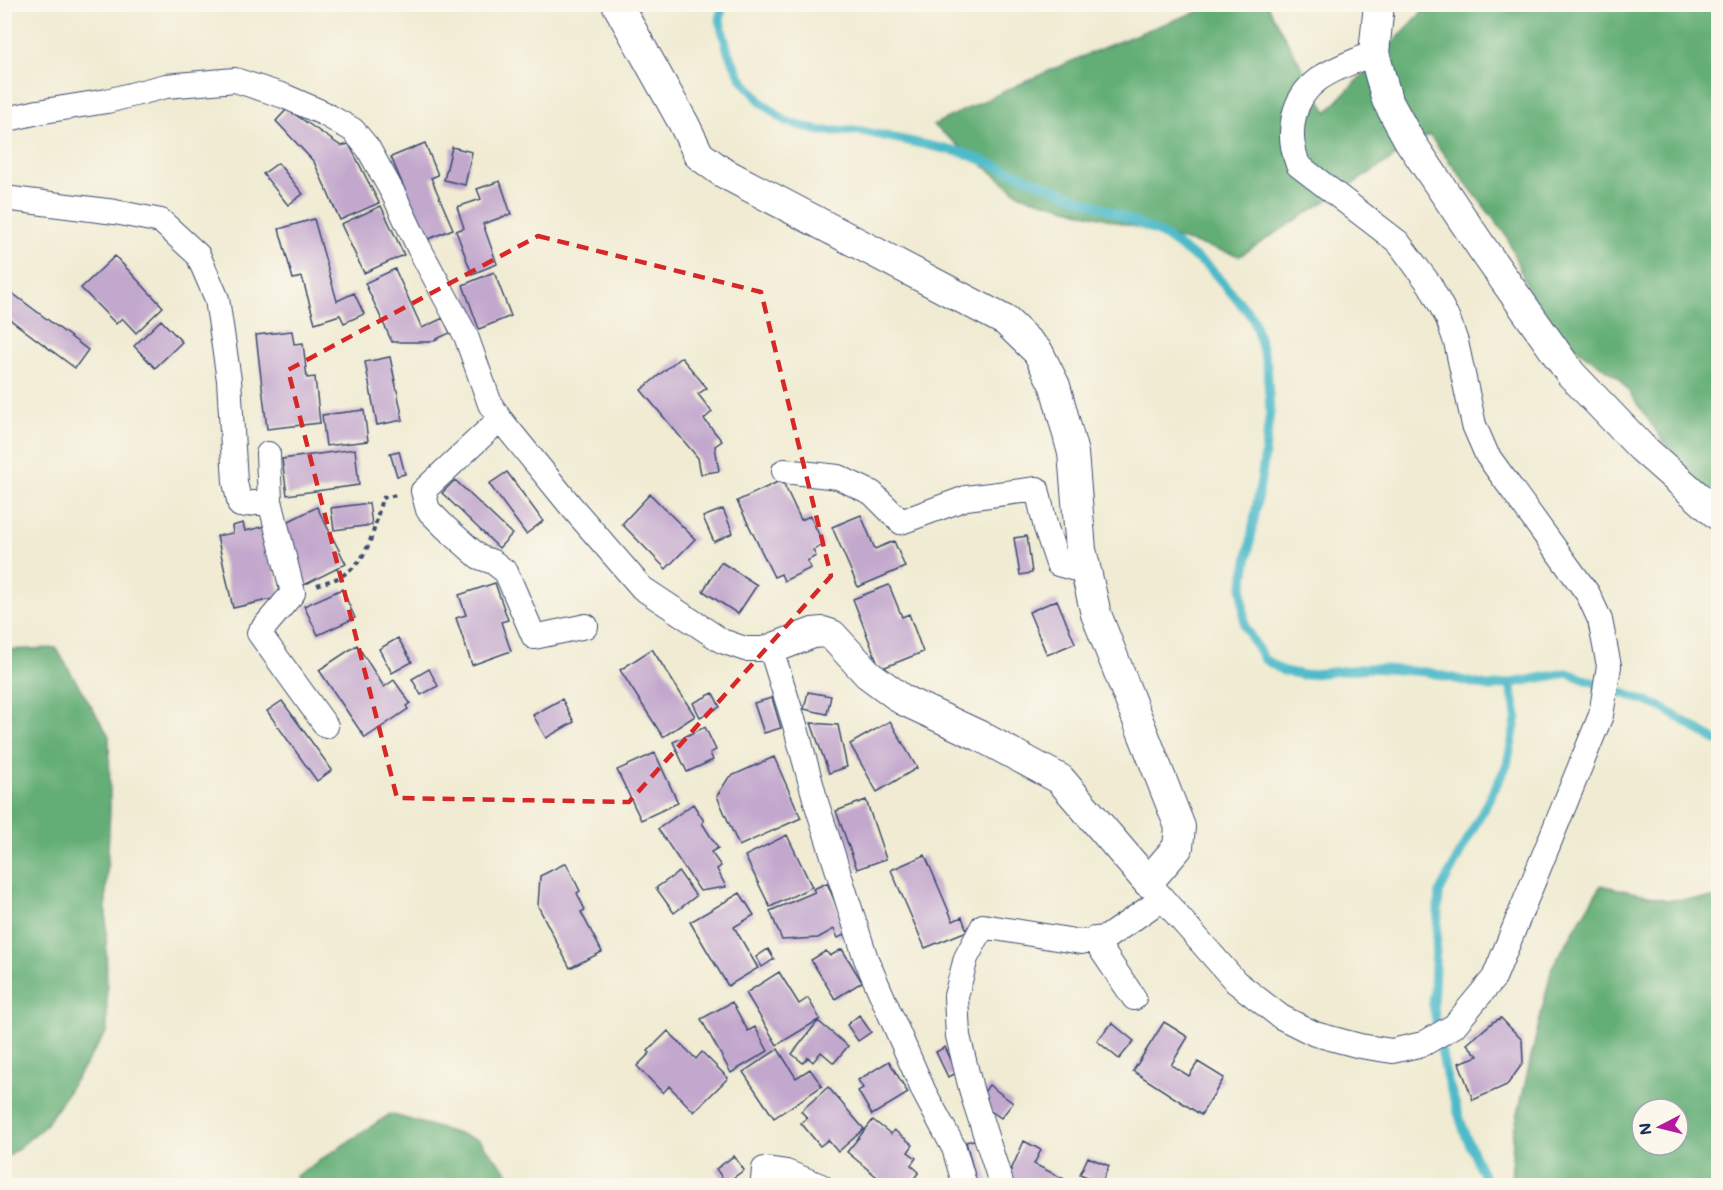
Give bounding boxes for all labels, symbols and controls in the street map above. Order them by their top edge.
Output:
north arrow [1630,1097,1690,1157]
text: N [1633,1122,1656,1136]

